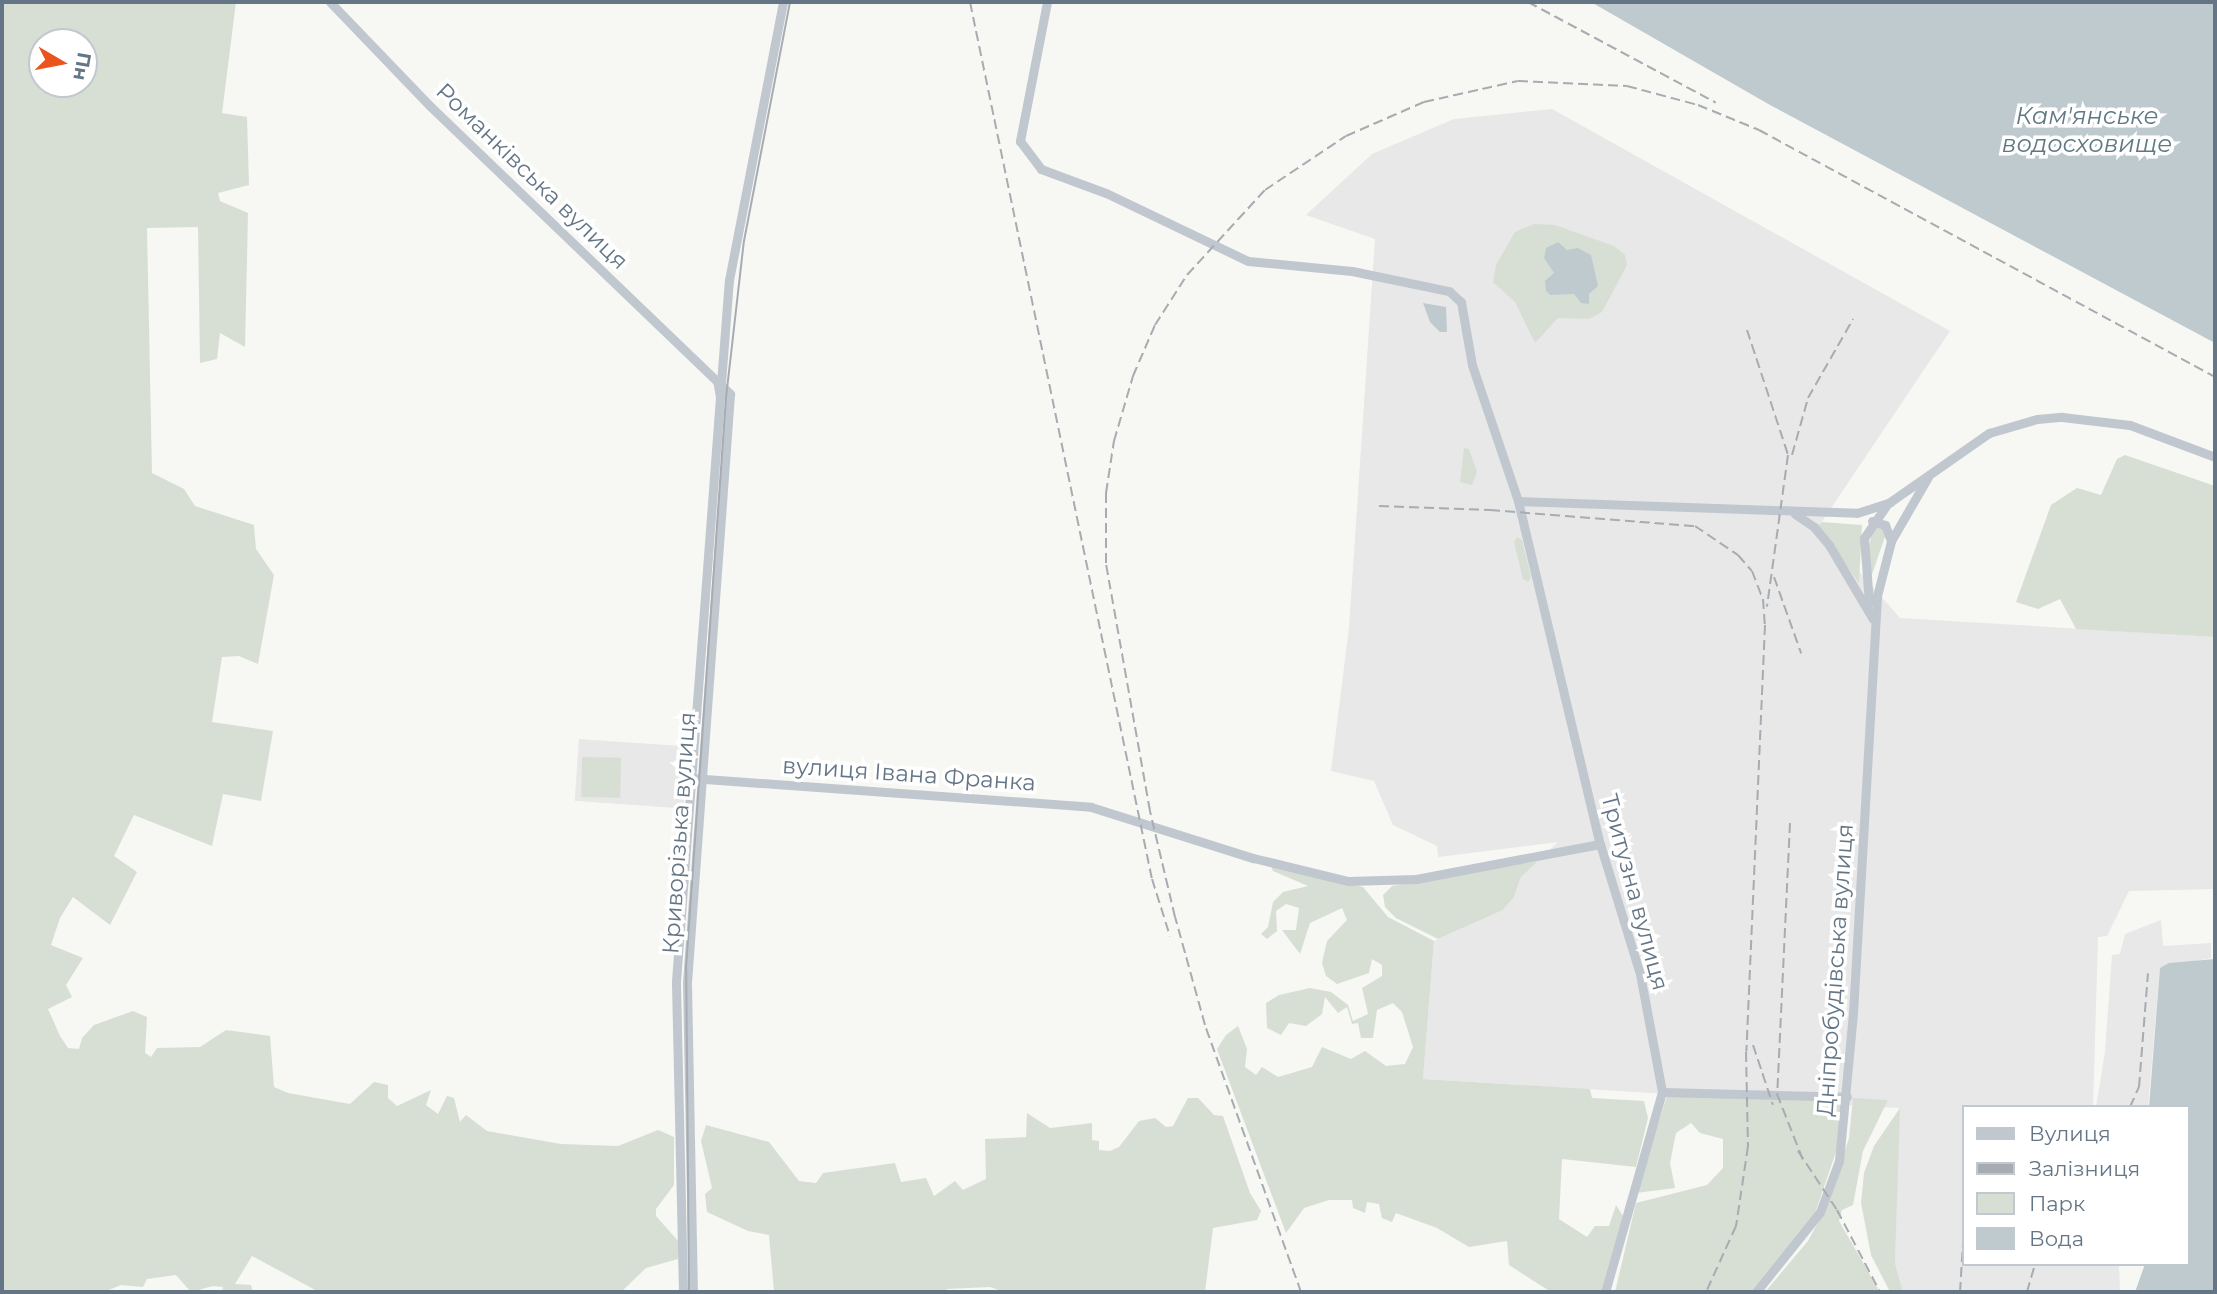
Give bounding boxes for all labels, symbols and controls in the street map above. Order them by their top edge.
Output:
north arrow [28,28,98,98]
text: Пн [68,50,96,82]
street label: Романківська вулиця [430,77,634,275]
water label: Кам'янське водосховище [2002,102,2172,158]
street label: Криворізька вулиця [657,711,701,955]
street label: вулиця Івана Франка [781,751,1037,797]
street label: Тритузна вулиця [1596,791,1674,993]
street label: Дніпробудівська вулиця [1811,823,1859,1117]
legend [1962,1105,2189,1266]
text: Вулиця [2029,1121,2111,1146]
text: Залізниця [2029,1156,2140,1181]
text: Парк [2029,1191,2085,1216]
text: Вода [2029,1226,2084,1251]

